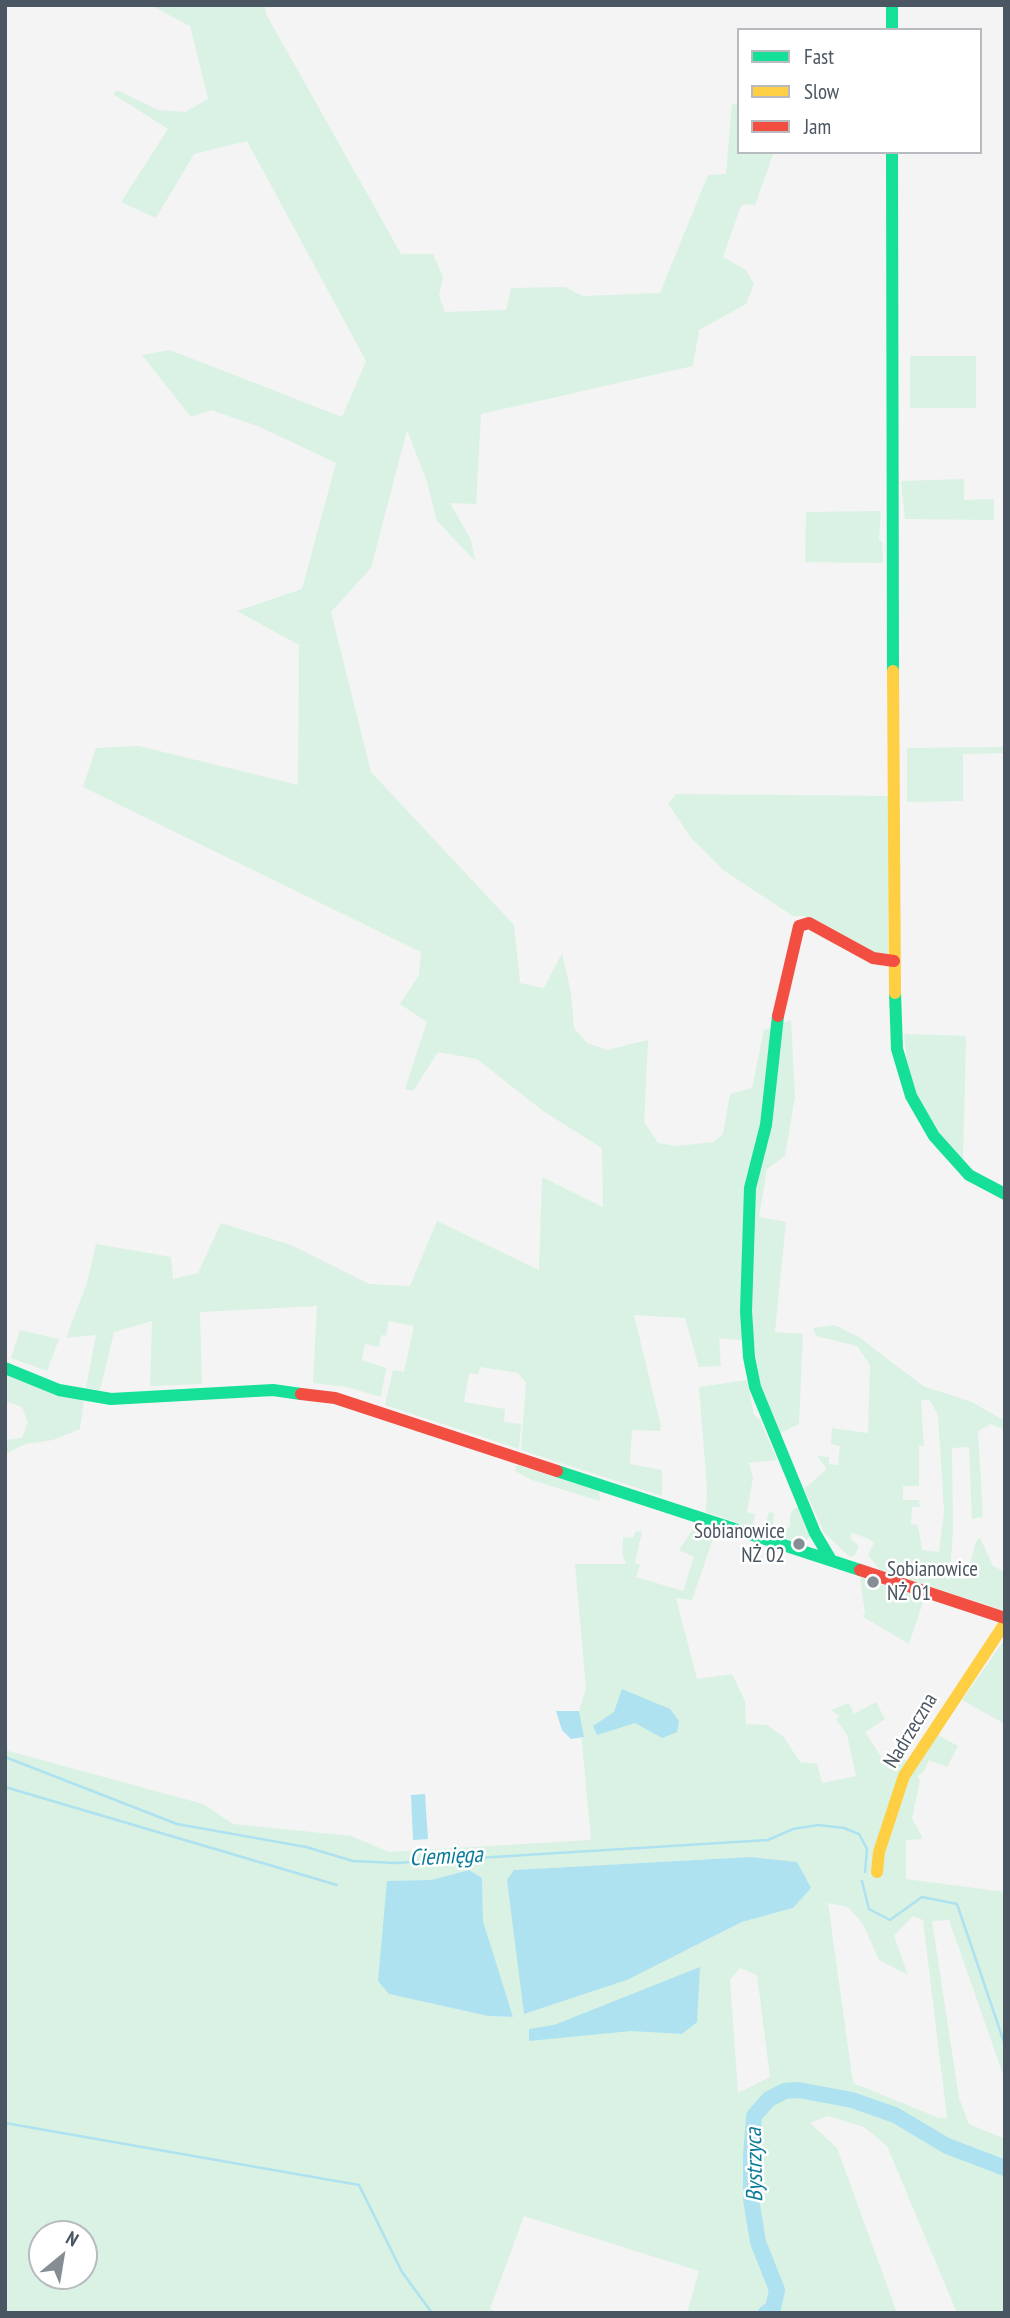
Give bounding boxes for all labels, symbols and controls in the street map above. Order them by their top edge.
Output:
legend [737,28,982,154]
text: Fast [804,43,834,70]
text: Slow [804,78,839,105]
text: Jam [804,113,831,140]
place label: Sobianowice NŻ 02 [694,1519,785,1569]
marker: Sobianowice NŻ 02 [791,1536,807,1552]
place label: Sobianowice NŻ 01 [887,1557,978,1607]
marker: Sobianowice NŻ 01 [865,1574,881,1590]
street label: Nadrzeczna [879,1689,943,1773]
water label: Ciemięga [409,1841,483,1873]
water label: Bystrzyca [741,2128,769,2202]
north arrow [28,2220,98,2290]
text: N [62,2226,83,2252]

